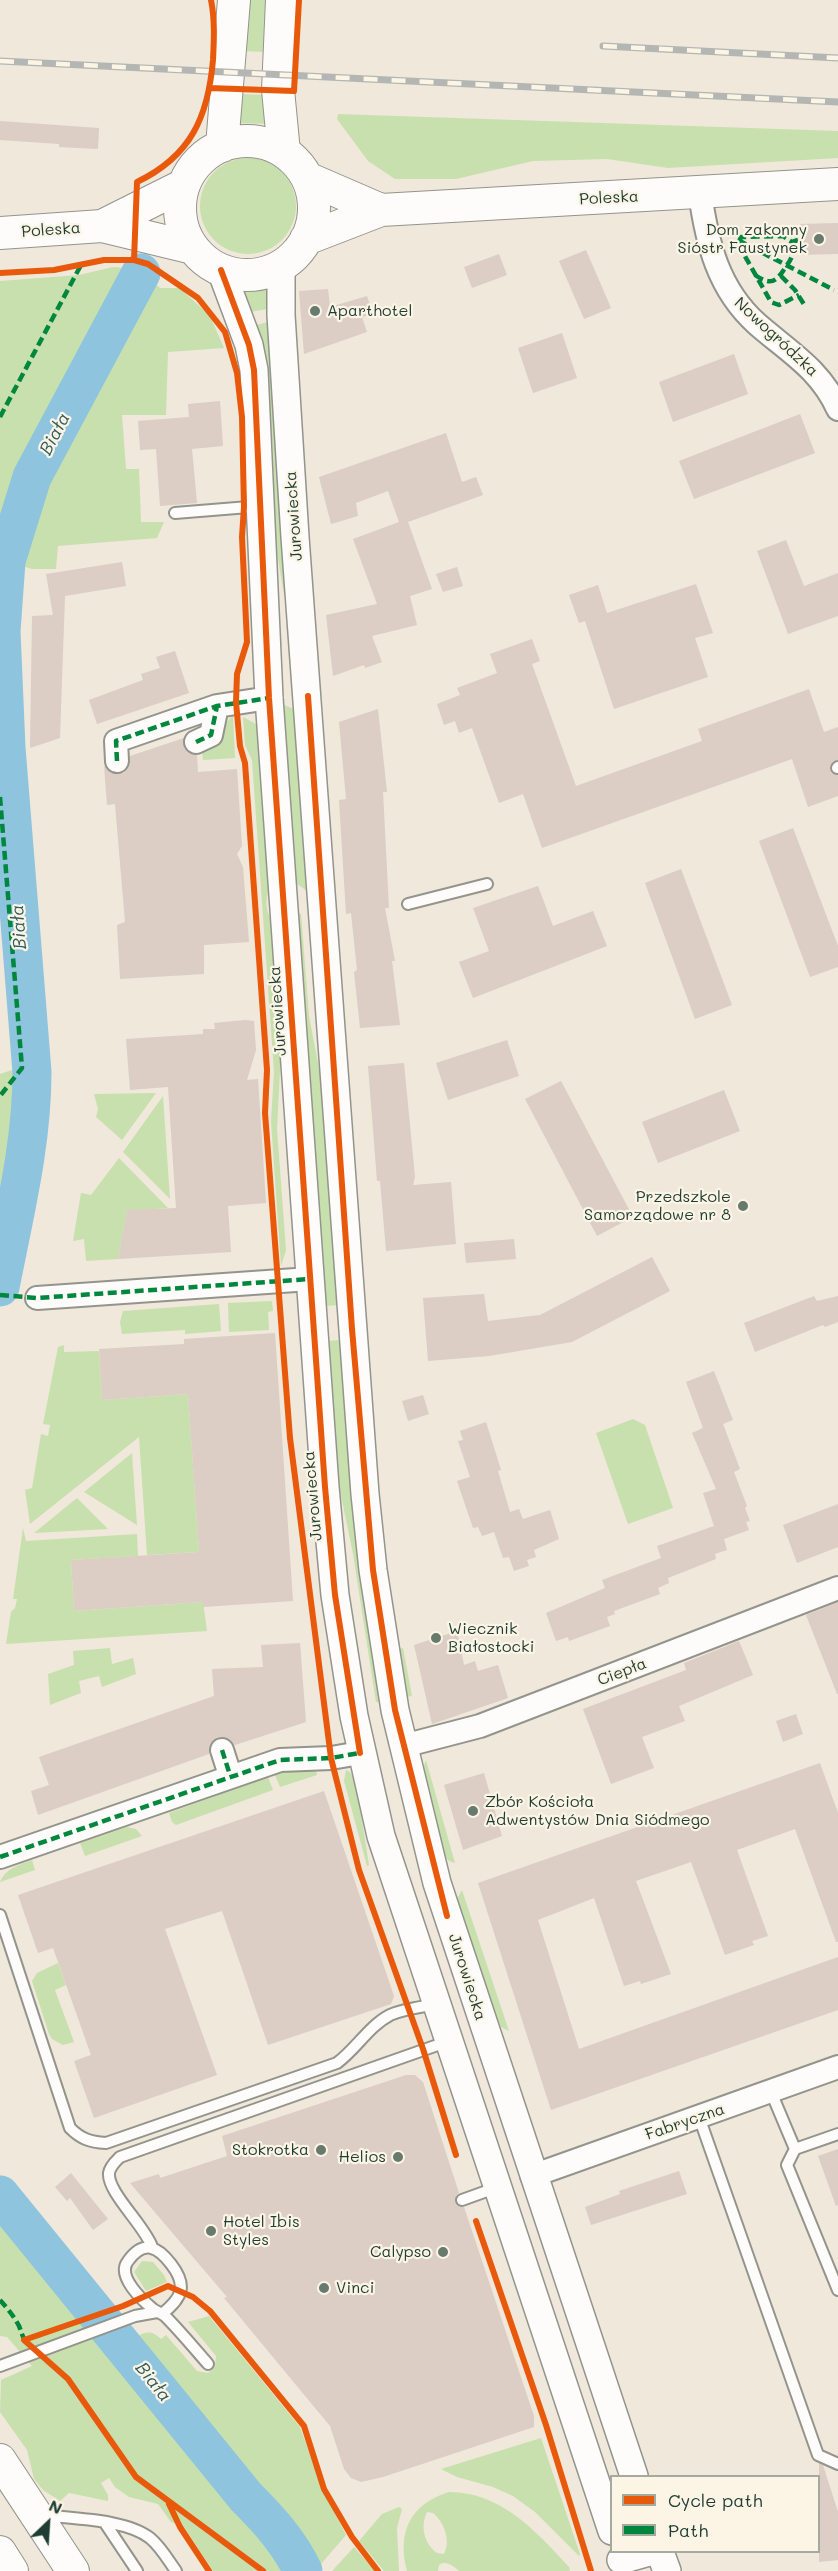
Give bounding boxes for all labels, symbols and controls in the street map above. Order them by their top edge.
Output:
street label: Poleska [579,187,639,209]
street label: Poleska [21,218,81,242]
place label: Dom zakonny Sióstr Faustynek [678,220,807,258]
marker: Dom zakonny Sióstr Faustynek [812,232,826,246]
street label: Nowogródzka [730,293,822,381]
place label: Aparthotel [327,301,412,321]
marker: Aparthotel [308,304,322,318]
water label: Biała [35,409,75,459]
street label: Jurowiecka [281,470,307,562]
water label: Biała [7,904,31,950]
street label: Jurowiecka [265,965,291,1057]
place label: Przedszkole Samorządowe nr 8 [584,1187,731,1225]
marker: Przedszkole Samorządowe nr 8 [736,1199,750,1213]
street label: Jurowiecka [300,1450,326,1542]
place label: Wiecznik Białostocki [448,1619,534,1657]
marker: Wiecznik Białostocki [429,1631,443,1645]
street label: Ciepła [595,1654,649,1690]
place label: Zbór Kościoła Adwentystów Dnia Siódmego [485,1792,709,1830]
marker: Zbór Kościoła Adwentystów Dnia Siódmego [466,1804,480,1818]
street label: Jurowiecka [444,1931,490,2023]
street label: Fabryczna [643,2099,727,2145]
place label: Stokrotka [232,2140,309,2160]
marker: Stokrotka [314,2143,328,2157]
place label: Helios [339,2147,386,2167]
marker: Helios [391,2150,405,2164]
place label: Hotel Ibis Styles [223,2212,300,2250]
marker: Hotel Ibis Styles [204,2224,218,2238]
place label: Calypso [370,2242,431,2262]
marker: Calypso [436,2245,450,2259]
place label: Vinci [336,2278,374,2298]
marker: Vinci [317,2281,331,2295]
water label: Biała [131,2358,175,2406]
legend [610,2475,820,2553]
text: Cycle path [668,2488,763,2512]
north arrow [18,2493,78,2553]
text: N [46,2494,66,2518]
text: Path [668,2518,708,2542]

